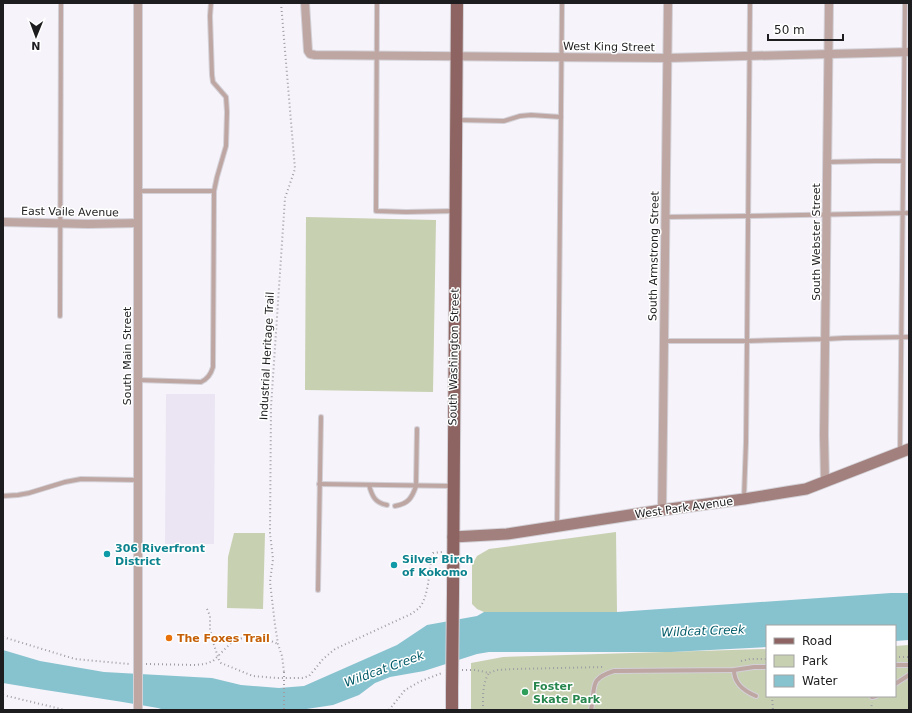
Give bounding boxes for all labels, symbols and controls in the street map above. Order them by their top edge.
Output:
north arrow [16,16,56,56]
scale bar [768,16,843,42]
text: 50 m [774,23,805,37]
text: N [31,39,41,52]
street label: West King Street [563,40,656,54]
street label: South Webster Street [810,182,823,301]
street label: South Armstrong Street [646,190,662,321]
street label: East Vaile Avenue [21,205,119,219]
street label: South Washington Street [446,288,462,426]
street label: Industrial Heritage Trail [257,292,277,420]
street label: South Main Street [121,306,134,405]
street label: West Park Avenue [634,495,734,521]
place label: 306 Riverfront District [115,542,205,568]
marker: 306 Riverfront District [102,549,112,559]
place label: Silver Birch of Kokomo [402,553,473,579]
marker: Silver Birch of Kokomo [389,560,399,570]
water label: Wildcat Creek [661,623,746,639]
legend [766,625,896,697]
place label: The Foxes Trail [177,632,270,645]
marker: The Foxes Trail [164,633,174,643]
text: Road [802,634,832,648]
water label: Wildcat Creek [342,648,427,690]
text: Park [802,654,828,668]
text: Water [802,674,838,688]
place label: Foster Skate Park [533,680,601,706]
marker: Foster Skate Park [520,687,530,697]

